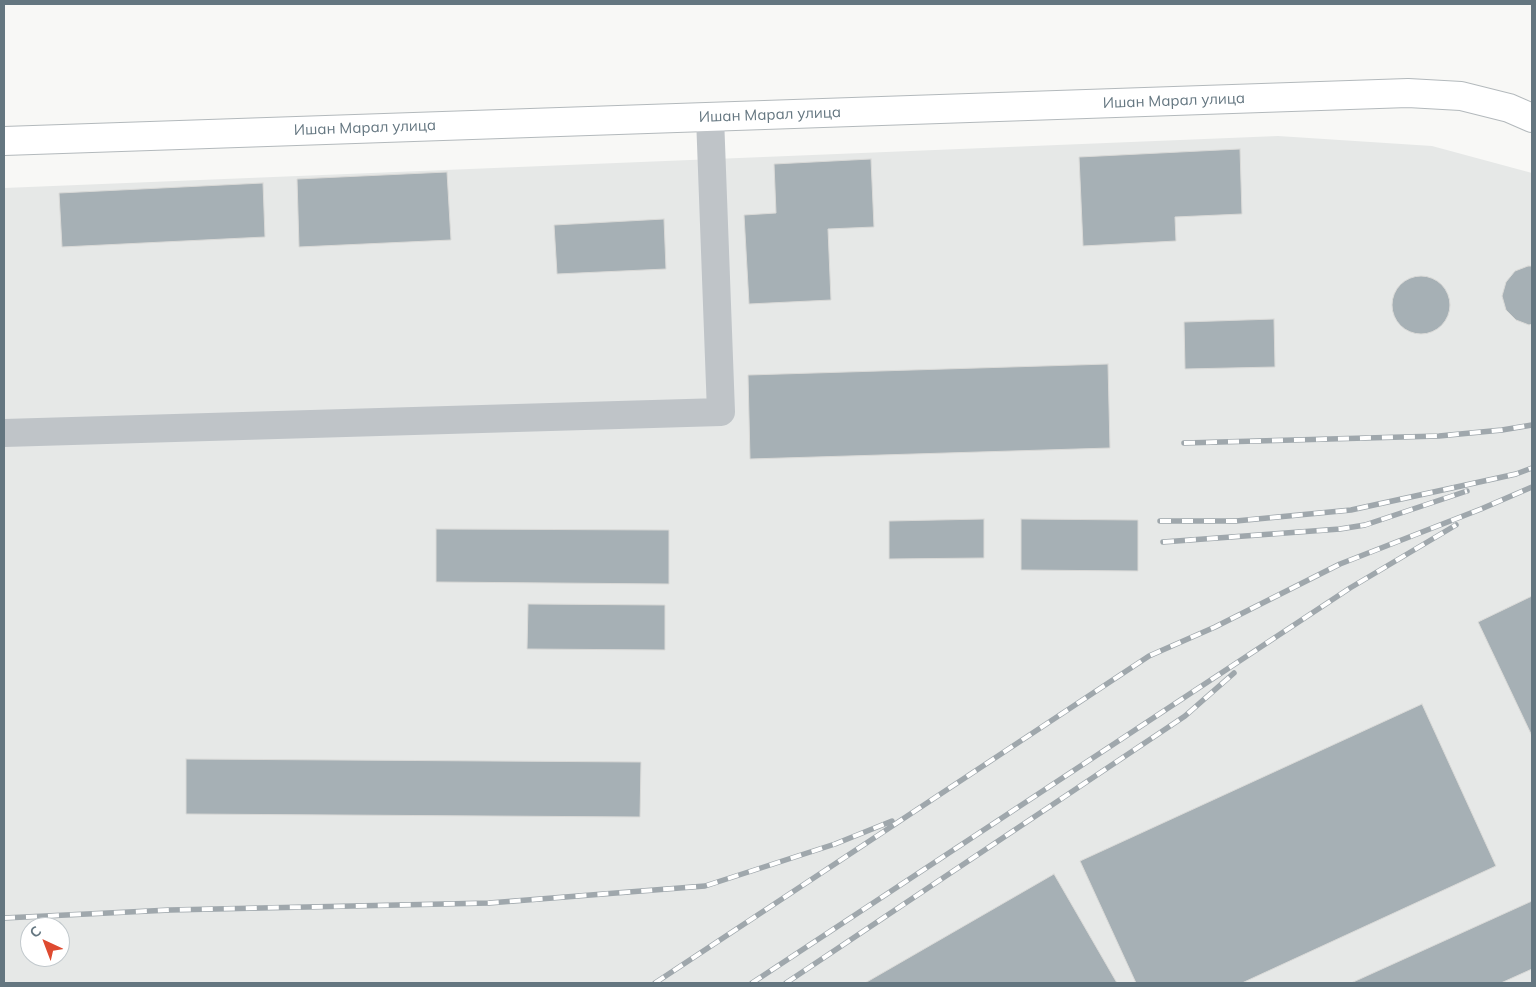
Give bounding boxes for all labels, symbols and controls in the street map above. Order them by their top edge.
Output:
street label: Ишан Марал улица [1103,90,1245,112]
street label: Ишан Марал улица [699,104,841,126]
street label: Ишан Марал улица [294,117,436,139]
north arrow [20,917,70,967]
text: С [26,922,45,942]

